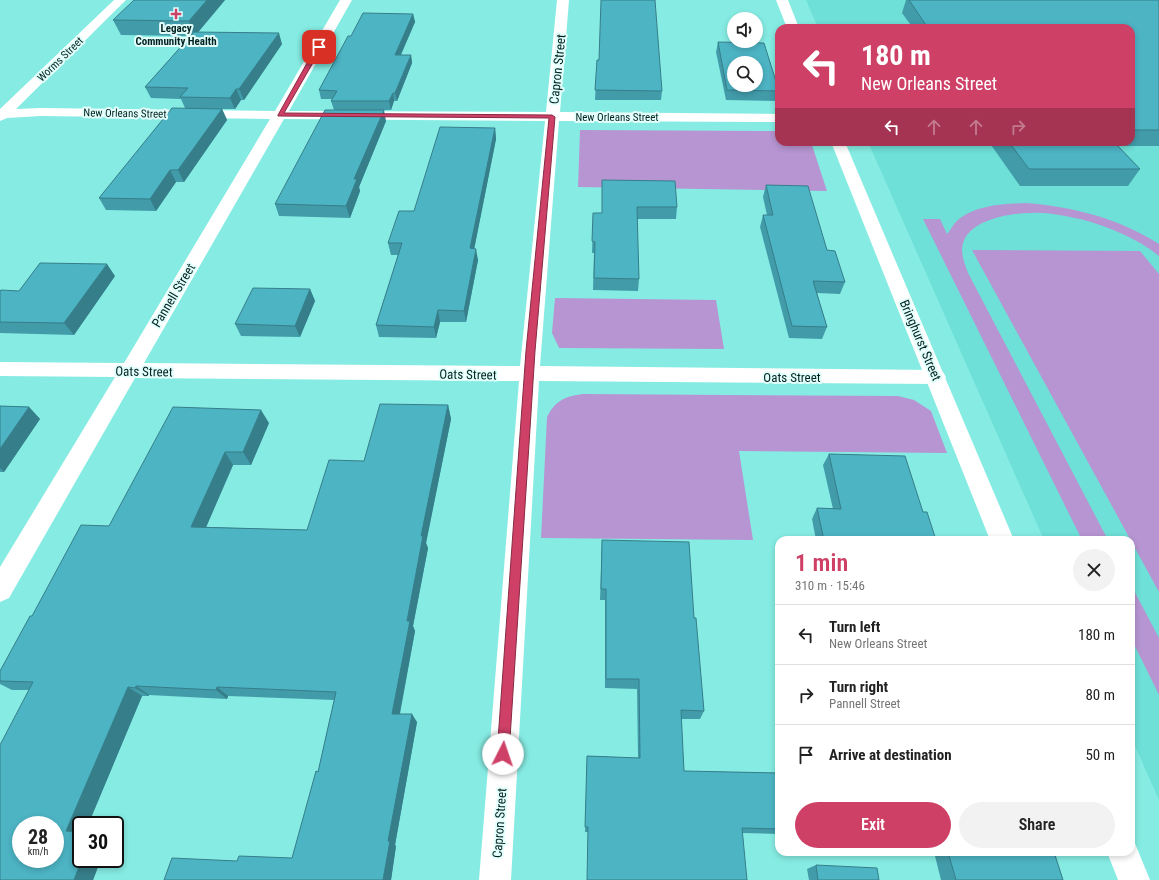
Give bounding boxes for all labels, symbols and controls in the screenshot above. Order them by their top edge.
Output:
marker: Legacy Community Health [170,8,182,20]
map controls [727,12,763,92]
button: sound [727,12,763,48]
place label: Legacy Community Health [135,22,217,48]
pin [302,30,336,64]
street label: Capron Street [546,33,569,105]
street label: Worms Street [35,34,86,84]
icon: arrive [308,36,330,58]
text: 180 m [861,39,931,72]
icon: left [795,40,847,92]
button: search [727,56,763,92]
text: New Orleans Street [861,73,997,94]
street label: New Orleans Street [83,106,167,121]
street label: New Orleans Street [575,111,659,124]
icon: left [881,116,903,138]
icon: ahead [923,116,945,138]
icon: ahead [965,116,987,138]
icon: right [1007,116,1029,138]
street label: Pannell Street [149,261,198,330]
street label: Bringhurst Street [897,297,944,383]
street label: Oats Street [115,364,173,380]
street label: Oats Street [439,367,497,383]
street label: Oats Street [763,370,821,385]
text: 1 min [795,549,848,577]
button: close [1073,549,1115,591]
text: 310 m · 15:46 [795,578,865,593]
text: Turn left [829,618,880,636]
icon: left [795,624,817,646]
text: 180 m [1078,626,1115,644]
text: New Orleans Street [829,636,927,651]
text: Turn right [829,678,888,696]
icon: right [795,684,817,706]
text: 80 m [1085,686,1115,704]
text: Pannell Street [829,696,900,711]
position arrow [482,733,524,775]
icon: arrive [795,744,817,766]
text: Arrive at destination [829,746,952,764]
text: 50 m [1085,746,1115,764]
street label: Capron Street [490,787,509,859]
button: Exit [795,802,951,848]
button: Share [959,802,1115,848]
speed limit sign: 30 [72,816,124,868]
text: 28 [28,825,48,849]
text: km/h [28,846,48,857]

